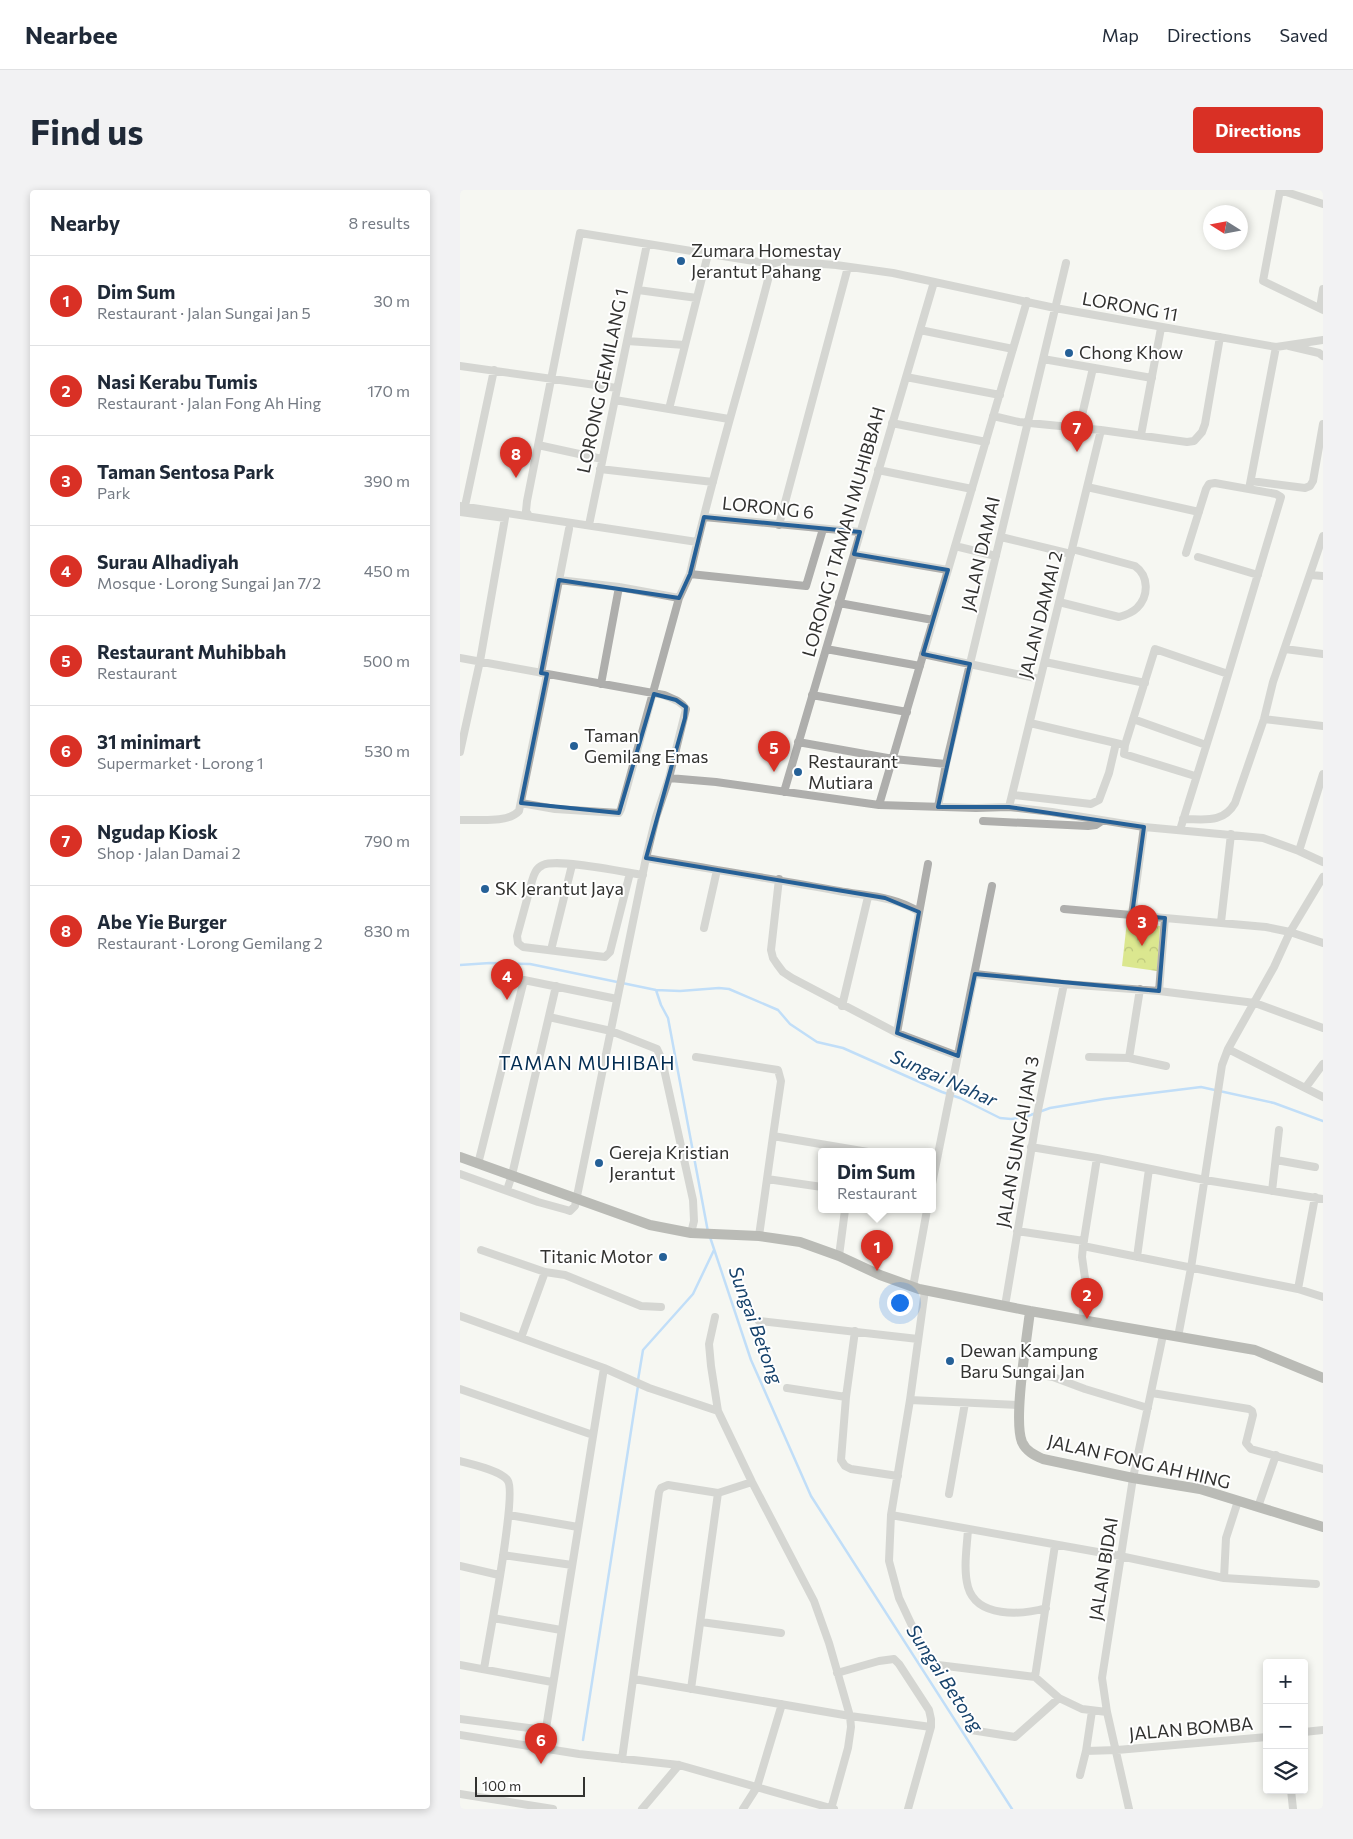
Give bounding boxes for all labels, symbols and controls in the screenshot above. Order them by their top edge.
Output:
text: Nearbee [25,20,118,49]
text: Map [1102,24,1139,46]
text: Directions [1167,24,1251,46]
text: Saved [1279,24,1328,46]
button: Directions [1193,107,1323,153]
text: Find us [30,109,144,152]
north arrow [1203,205,1248,250]
text: Nearby [50,210,120,235]
text: 8 results [349,213,410,232]
place label: Zumara Homestay Jerantut Pahang [691,239,842,282]
marker: Zumara Homestay Jerantut Pahang [675,255,687,267]
text: Dim Sum [97,280,175,303]
street label: LORONG GEMILANG 1 [572,286,632,475]
street label: LORONG 11 [1081,287,1180,325]
text: 1 [62,291,70,310]
text: 30 m [373,291,410,310]
text: Restaurant · Jalan Sungai Jan 5 [97,303,311,322]
place label: Chong Khow [1079,341,1183,363]
marker: Chong Khow [1063,347,1075,359]
text: Nasi Kerabu Tumis [97,370,258,393]
text: 2 [61,381,71,400]
text: 170 m [367,381,410,400]
text: Restaurant · Jalan Fong Ah Hing [97,393,321,412]
street label: LORONG 1 TAMAN MUHIBBAH [797,404,889,659]
pin: 7 [1061,411,1093,452]
pin: 8 [500,437,532,478]
text: Taman Sentosa Park [97,460,274,483]
text: 3 [61,471,71,490]
text: 390 m [364,471,410,490]
text: Park [97,483,130,502]
street label: LORONG 6 [721,491,815,523]
street label: JALAN DAMAI [956,494,1004,613]
street label: JALAN DAMAI 2 [1014,549,1067,681]
text: Surau Alhadiyah [97,550,239,573]
text: 4 [61,561,71,580]
text: 450 m [364,561,410,580]
text: Mosque · Lorong Sungai Jan 7/2 [97,573,321,592]
text: Restaurant Muhibbah [97,640,286,663]
text: 5 [61,651,71,670]
text: 500 m [363,651,410,670]
text: Restaurant [97,663,177,682]
place label: Taman Gemilang Emas [584,724,709,767]
text: 31 minimart [97,730,201,753]
pin: 5 [758,731,790,772]
marker: Taman Gemilang Emas [568,740,580,752]
text: 6 [61,741,71,760]
text: 530 m [364,741,410,760]
place label: Restaurant Mutiara [808,750,898,793]
text: Supermarket · Lorong 1 [97,753,264,772]
marker: Restaurant Mutiara [792,766,804,778]
text: Ngudap Kiosk [97,820,218,843]
text: 7 [62,831,70,850]
text: 790 m [364,831,410,850]
text: Shop · Jalan Damai 2 [97,843,241,862]
place label: SK Jerantut Jaya [495,877,624,899]
marker: SK Jerantut Jaya [479,883,491,895]
pin: 3 [1126,905,1158,946]
text: Abe Yie Burger [97,910,227,933]
text: 8 [61,921,71,940]
text: 830 m [364,921,410,940]
text: Restaurant · Lorong Gemilang 2 [97,933,323,952]
pin: 4 [491,959,523,1000]
water label: Sungai Nahar [887,1044,1002,1112]
district label: TAMAN MUHIBAH [499,1051,675,1074]
street label: JALAN SUNGAI JAN 3 [991,1054,1043,1229]
place label: Gereja Kristian Jerantut [609,1141,729,1184]
popup [818,1148,936,1213]
marker: Gereja Kristian Jerantut [593,1157,605,1169]
text: Dim Sum [837,1160,915,1183]
text: Restaurant [837,1183,917,1202]
pin: 1 [861,1230,893,1271]
place label: Titanic Motor [540,1245,653,1267]
marker: Titanic Motor [657,1251,669,1263]
water label: Sungai Betong [725,1263,789,1387]
pin: 2 [1071,1278,1103,1319]
your location [887,1290,913,1316]
place label: Dewan Kampung Baru Sungai Jan [960,1339,1098,1382]
marker: Dewan Kampung Baru Sungai Jan [944,1355,956,1367]
street label: JALAN FONG AH HING [1046,1429,1233,1493]
street label: JALAN BIDAI [1084,1516,1122,1622]
water label: Sungai Betong [902,1620,989,1736]
map controls [1263,1659,1308,1794]
button: + [1263,1659,1308,1704]
button: − [1263,1704,1308,1749]
street label: JALAN BOMBA [1128,1712,1254,1744]
pin: 6 [525,1723,557,1764]
button: layers [1263,1749,1308,1794]
scale bar [475,1774,585,1797]
text: 100 m [482,1777,521,1794]

